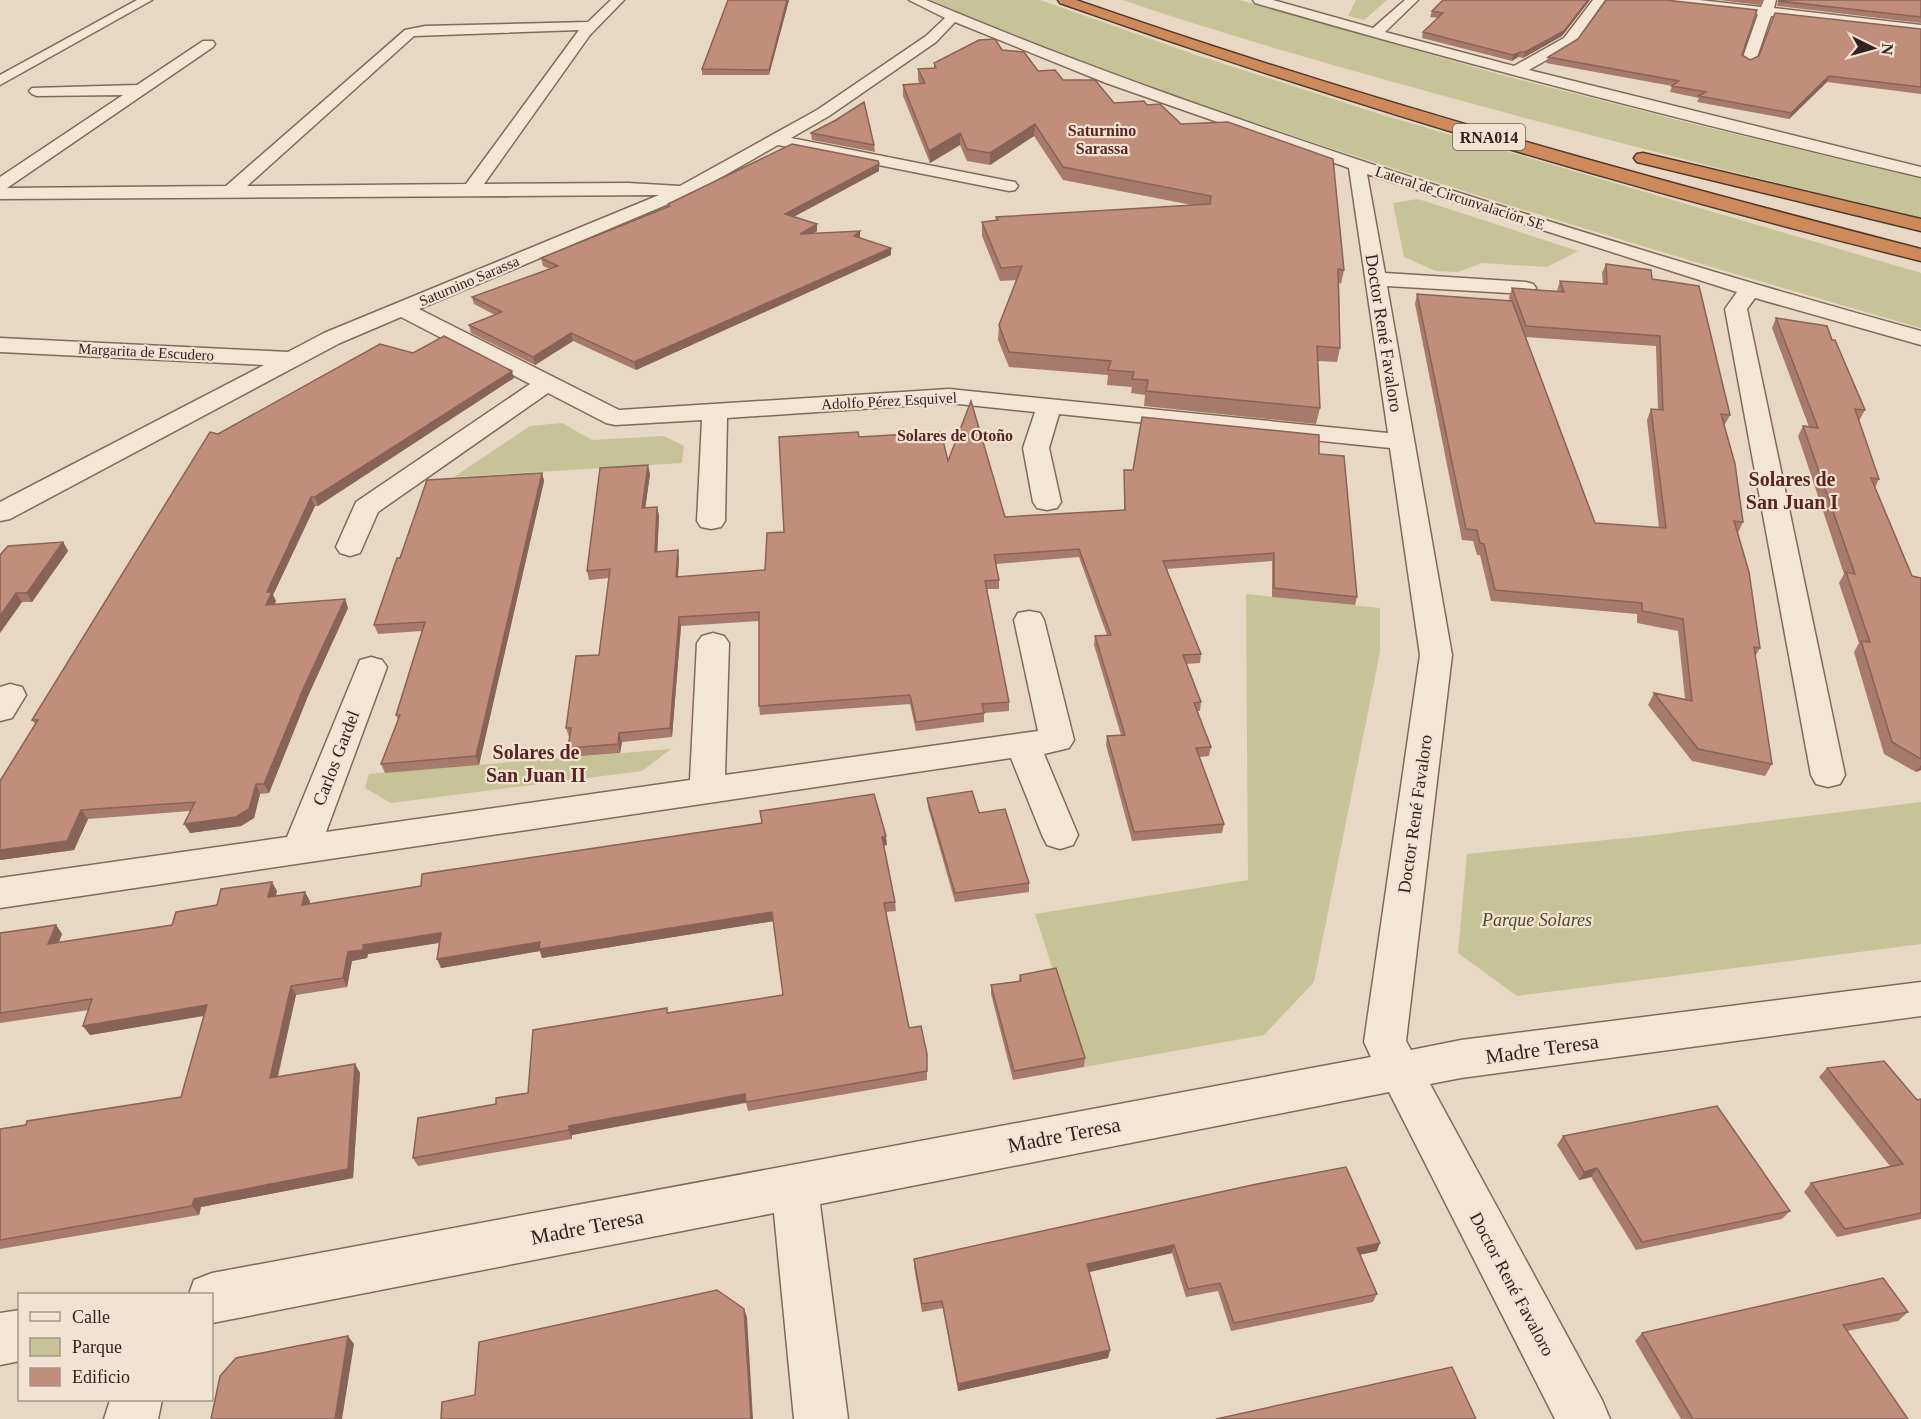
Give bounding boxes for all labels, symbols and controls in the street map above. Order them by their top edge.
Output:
north arrow [1843,18,1903,78]
text: N [1878,43,1896,56]
district label: Saturnino Sarassa [1068,122,1136,157]
road number: RNA014 [1453,124,1525,150]
street label: Lateral de Circunvalación SE [1373,163,1547,233]
street label: Doctor René Favaloro [1362,252,1406,414]
street label: Saturnino Sarassa [417,253,522,309]
street label: Margarita de Escudero [78,340,214,364]
street label: Adolfo Pérez Esquivel [821,389,957,413]
district label: Solares de Otoño [897,427,1013,444]
district label: Solares de San Juan I [1746,468,1838,513]
street label: Carlos Gardel [309,708,363,808]
street label: Doctor René Favaloro [1394,733,1436,895]
district label: Solares de San Juan II [486,741,586,786]
park label: Parque Solares [1481,910,1592,930]
street label: Madre Teresa [1484,1029,1601,1069]
street label: Madre Teresa [1006,1112,1123,1158]
street label: Madre Teresa [529,1204,646,1250]
street label: Doctor René Favaloro [1466,1209,1558,1359]
legend [18,1293,213,1401]
text: Calle [72,1307,110,1327]
text: Parque [72,1337,122,1357]
text: Edificio [72,1367,130,1387]

